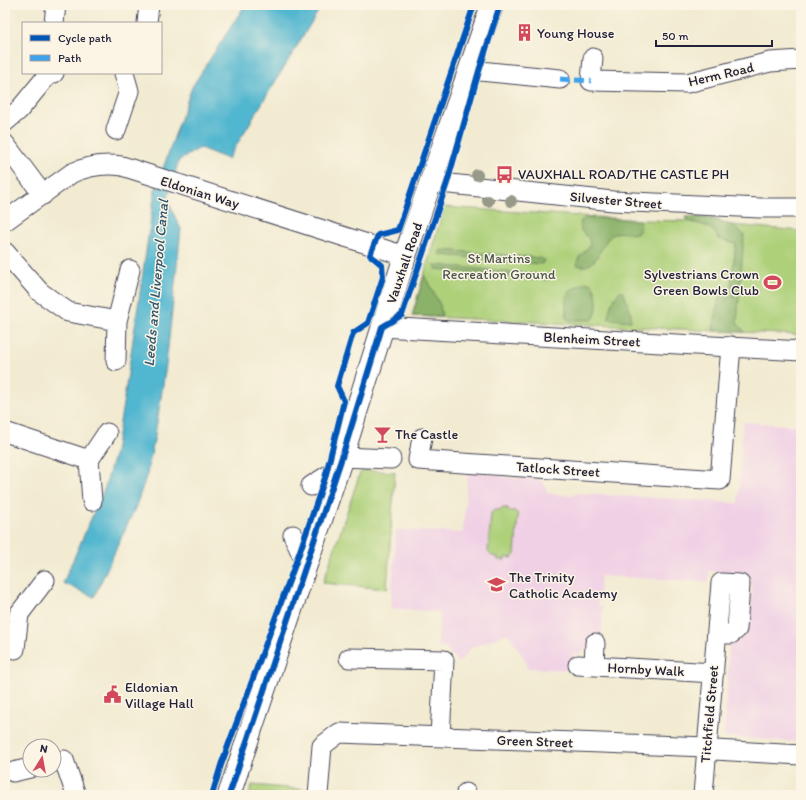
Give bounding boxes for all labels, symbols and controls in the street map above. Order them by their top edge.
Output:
legend [22,22,162,74]
scale bar [656,22,772,48]
building icon: Young House [514,23,534,43]
place label: Young House [537,25,615,42]
text: 50 m [662,29,688,43]
text: Cycle path [58,31,112,45]
text: Path [58,51,81,65]
street label: Herm Road [687,59,756,90]
bus stop icon: VAUXHALL ROAD/THE CASTLE PH [495,164,515,184]
place label: VAUXHALL ROAD/THE CASTLE PH [518,166,729,183]
street label: Eldonian Way [158,172,242,213]
street label: Silvester Street [569,188,663,213]
water label: Leeds and Liverpool Canal [140,197,172,367]
street label: Vauxhall Road [383,220,427,306]
park label: St Martins Recreation Ground [442,250,556,283]
place label: Sylvestrians Crown Green Bowls Club [644,266,760,299]
sports icon: Sylvestrians Crown Green Bowls Club [762,272,782,292]
street label: Blenheim Street [543,328,641,351]
bar icon: The Castle [372,424,392,444]
place label: The Castle [395,426,459,443]
street label: Tatlock Street [515,458,601,481]
place label: The Trinity Catholic Academy [509,569,618,602]
school or university icon: The Trinity Catholic Academy [486,575,506,595]
street label: Hornby Walk [607,659,686,680]
street label: Titchfield Street [697,665,722,764]
place label: Eldonian Village Hall [125,679,194,712]
public building icon: Eldonian Village Hall [102,685,122,705]
street label: Green Street [496,732,574,751]
north arrow [22,738,62,778]
text: N [39,742,49,756]

